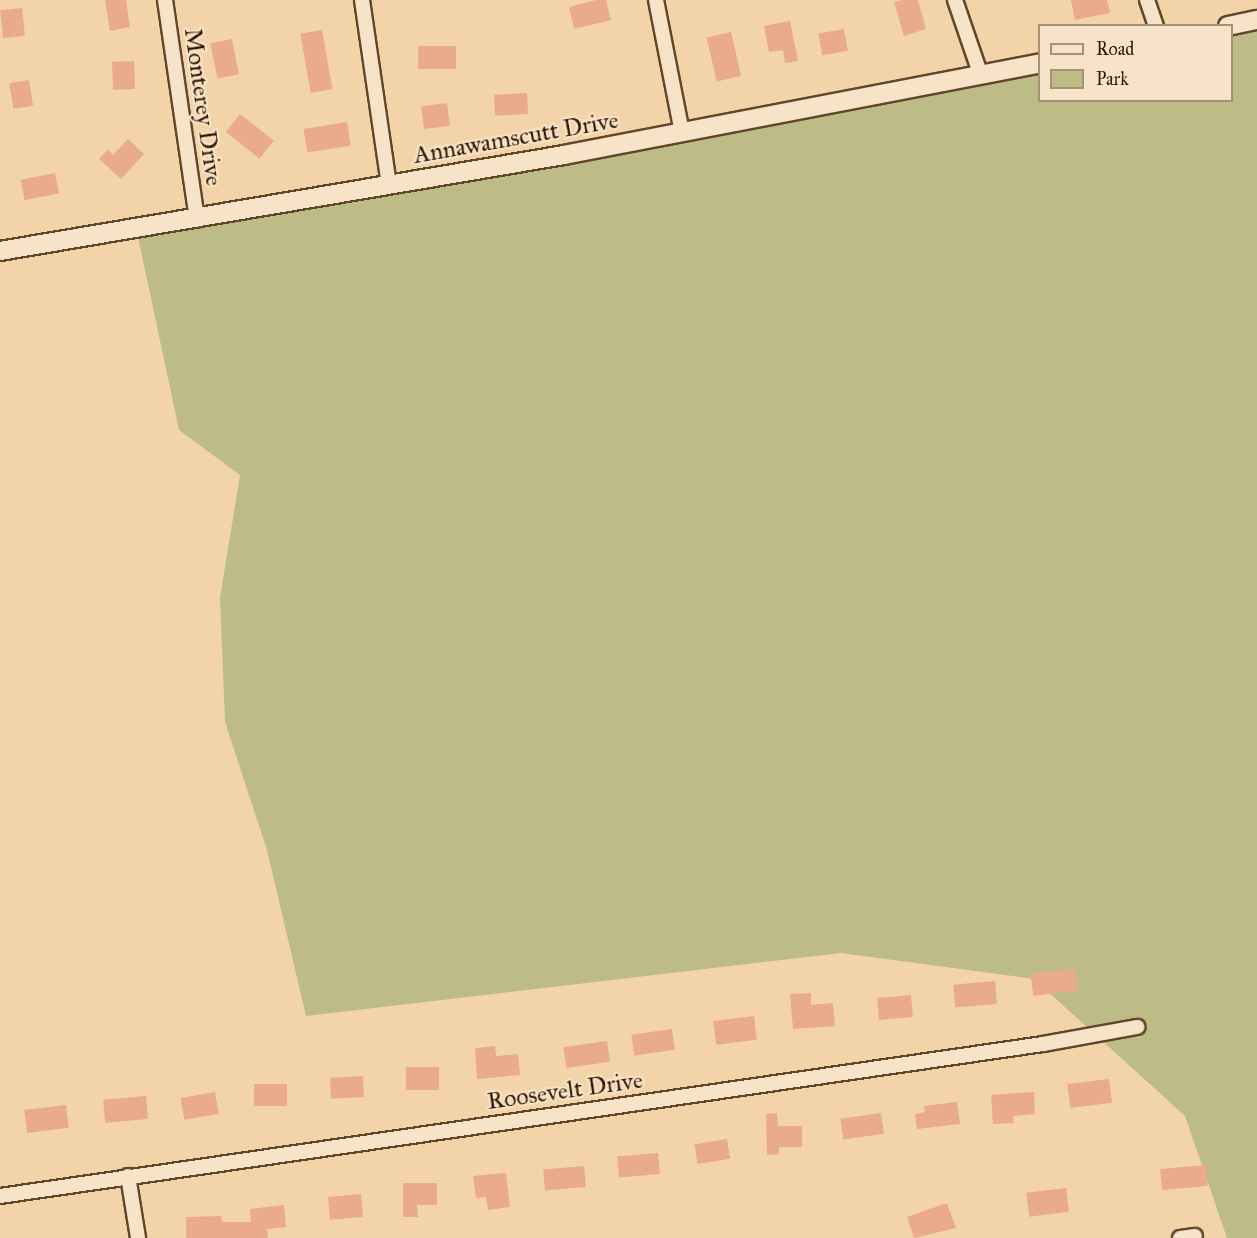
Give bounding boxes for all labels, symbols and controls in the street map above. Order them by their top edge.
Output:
legend [1038,24,1233,102]
street label: Monterey Drive [178,26,228,188]
text: Road [1096,38,1134,60]
text: Park [1096,68,1129,90]
street label: Annawamscutt Drive [411,106,621,170]
street label: Roosevelt Drive [485,1066,645,1116]

